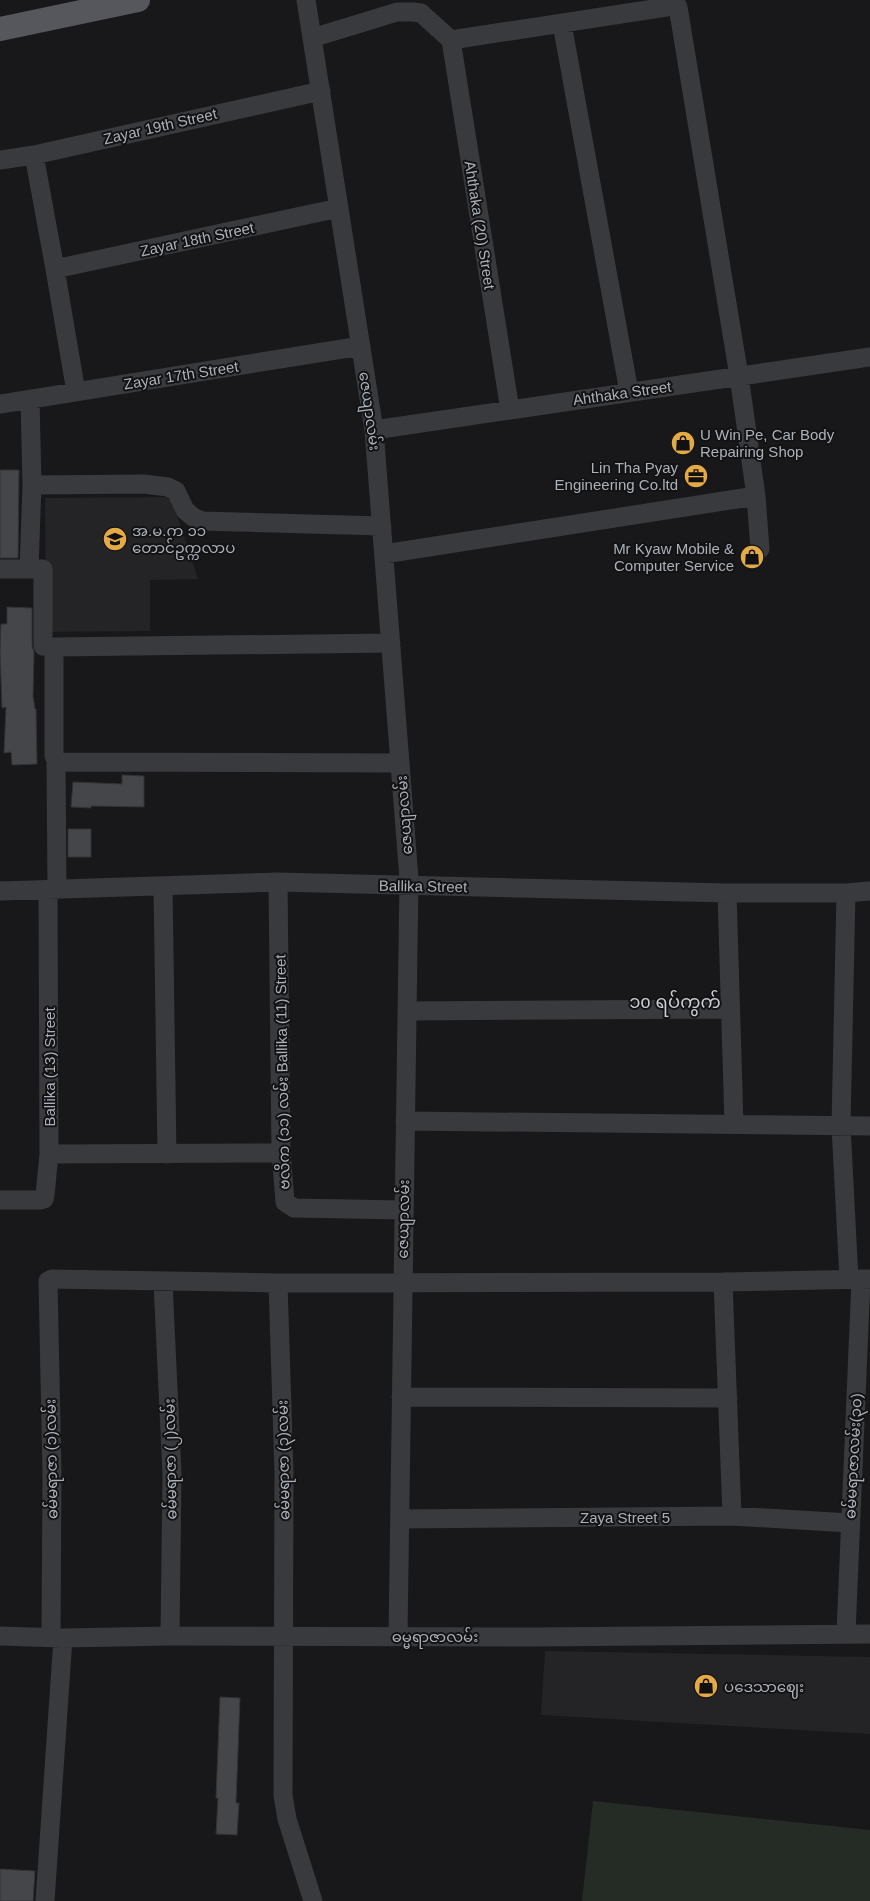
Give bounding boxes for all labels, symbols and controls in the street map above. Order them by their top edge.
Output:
street label: Zayar 19th Street [102,104,219,147]
street label: Ahthaka (20) Street [461,159,499,291]
street label: Zayar 18th Street [139,218,256,259]
street label: Zayar 17th Street [122,357,240,392]
street label: ဇေယျာလမ်း [352,370,385,452]
street label: Ahthaka Street [572,378,673,408]
place label: U Win Pe, Car Body Repairing Shop [700,426,835,460]
shop icon: U Win Pe, Car Body Repairing Shop [670,430,696,456]
place label: Lin Tha Pyay Engineering Co.ltd [555,459,678,493]
office icon: Lin Tha Pyay Engineering Co.ltd [683,463,709,489]
place label: အ.မ.က ၁၁ တောင်ဥက္ကလာပ [132,522,235,560]
school or university icon: အ.မ.က ၁၁ တောင်ဥက္ကလာပ [102,526,128,552]
place label: Mr Kyaw Mobile & Computer Service [613,540,734,574]
shop icon: Mr Kyaw Mobile & Computer Service [739,544,765,570]
street label: ဇေယျာလမ်း [392,775,419,855]
street label: Ballika Street [379,877,468,895]
street label: ဗလိက (၁၁) လမ်း Ballika (11) Street [270,953,293,1190]
district label: ၁o ရပ်ကွက် [629,989,721,1017]
street label: Ballika (13) Street [41,1007,58,1127]
street label: ဇေယျာလမ်း [393,1179,416,1259]
street label: ဓမ်မရာဇာလမ်း(၃၀) [840,1393,869,1520]
street label: ဓမ်မရာဇာ (၂)လမ်း [159,1398,184,1520]
street label: ဓမ်မရာဇာ (၁)လမ်း [40,1399,65,1519]
street label: ဓမ်မရာဇာ (၃)လမ်း [272,1400,297,1520]
street label: Zaya Street 5 [580,1509,670,1526]
street label: ဓမ္မရာဇာလမ်း [392,1627,478,1649]
shop icon: ပဒေသာဈေး [693,1673,719,1699]
place label: ပဒေသာဈေး [724,1678,804,1699]

